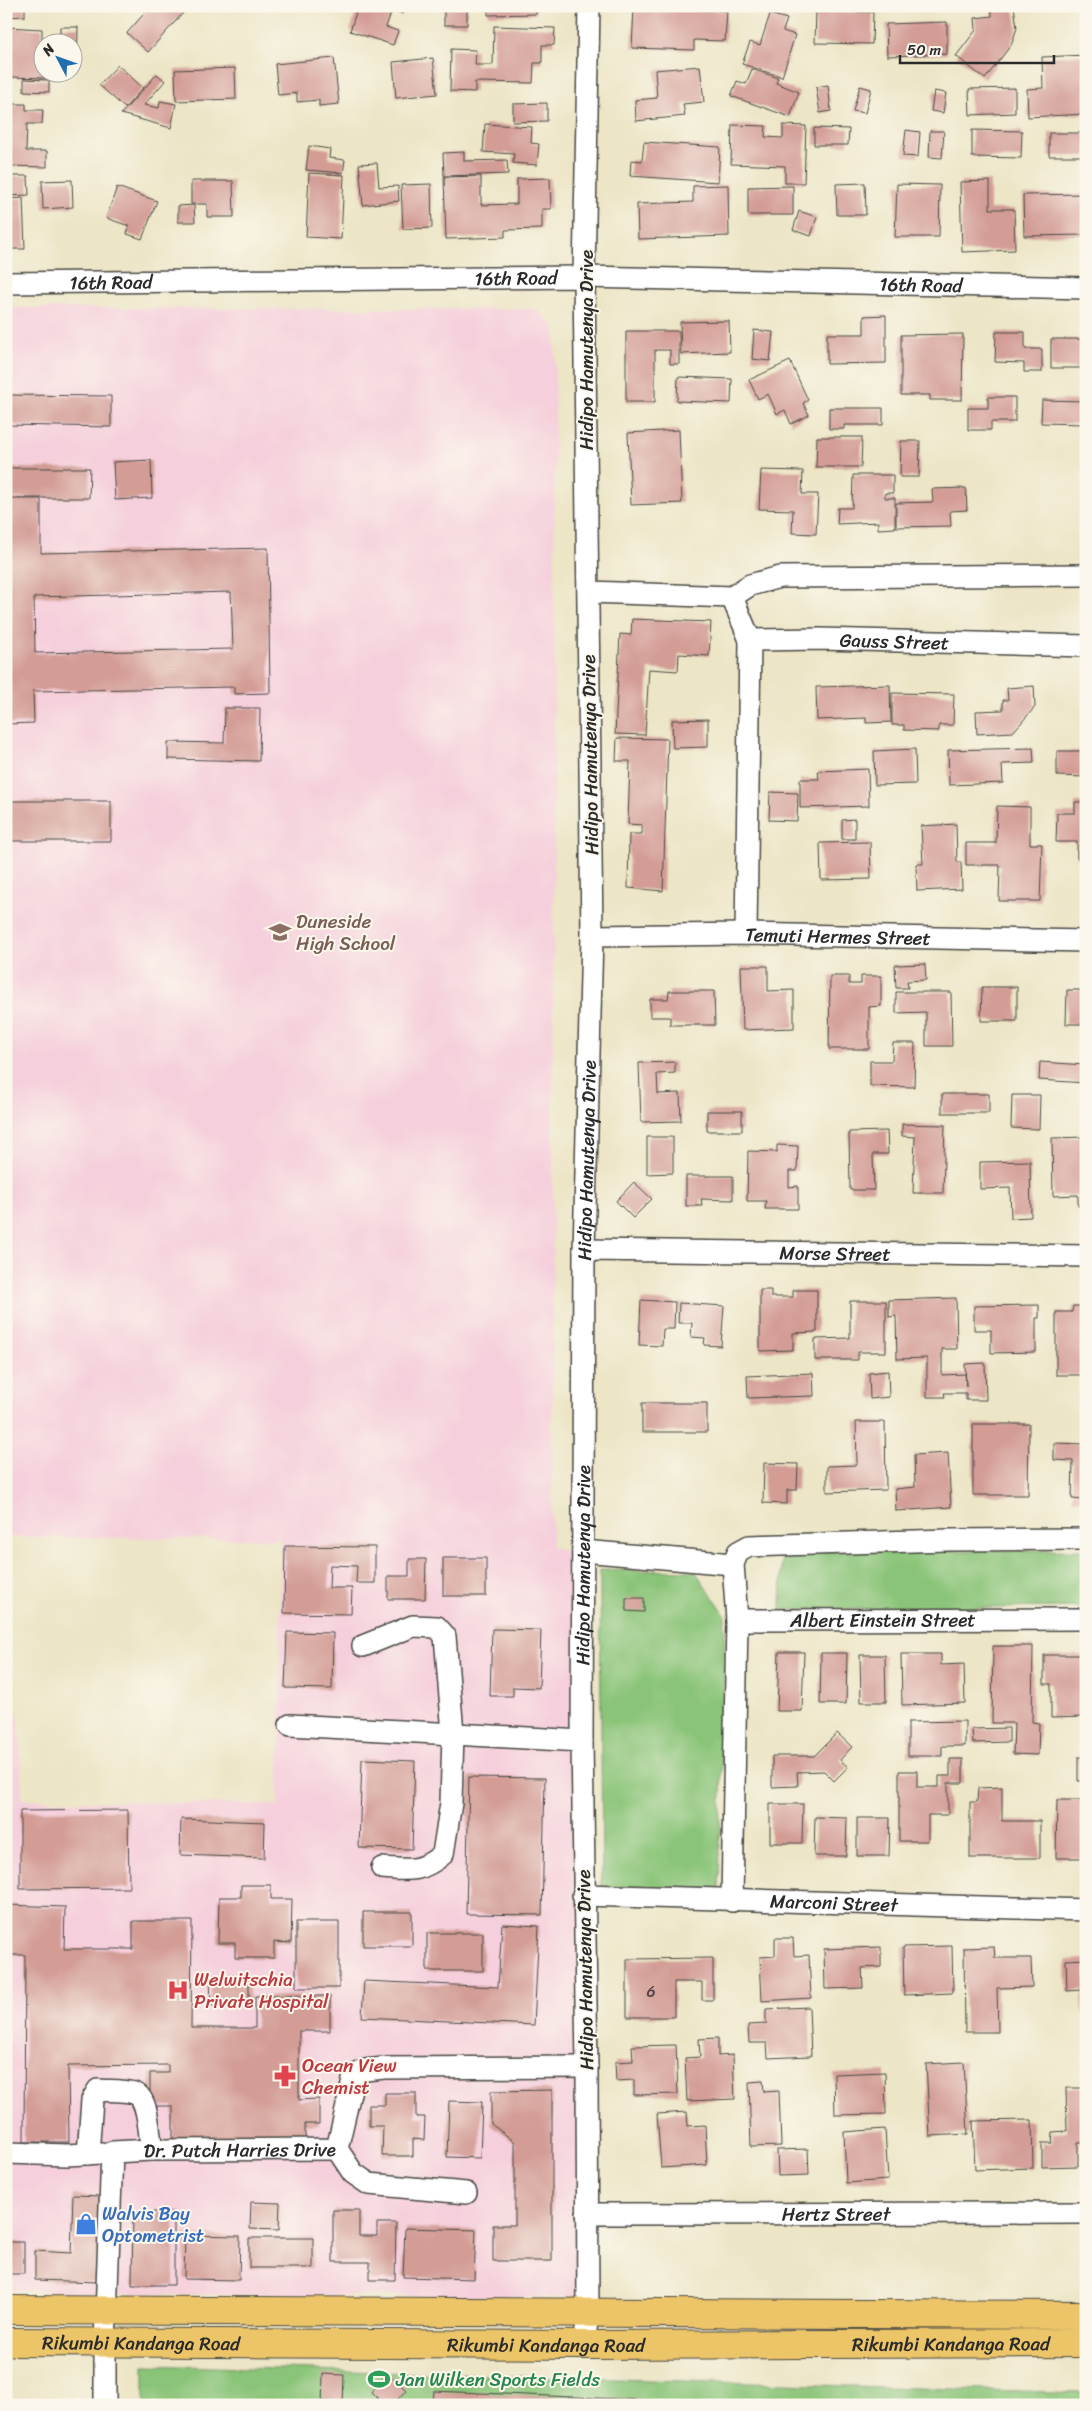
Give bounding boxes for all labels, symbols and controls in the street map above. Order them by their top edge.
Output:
north arrow [32,32,82,82]
scale bar [900,32,1053,64]
text: 50 m [907,37,942,63]
text: N [35,38,61,62]
street label: Hidipo Hamutenya Drive [570,250,603,450]
street label: 16th Road [474,261,560,295]
street label: 16th Road [69,265,155,299]
street label: 16th Road [879,267,965,302]
street label: Gauss Street [839,623,949,659]
street label: Hidipo Hamutenya Drive [572,655,608,855]
place label: Duneside High School [296,905,396,960]
street label: Temuti Hermes Street [745,917,931,954]
school or university icon: Duneside High School [267,919,293,945]
street label: Hidipo Hamutenya Drive [567,1060,605,1261]
street label: Morse Street [779,1236,891,1270]
street label: Hidipo Hamutenya Drive [566,1465,600,1666]
street label: Albert Einstein Street [789,1603,976,1636]
street label: Hidipo Hamutenya Drive [567,1870,603,2070]
street label: Marconi Street [770,1884,900,1921]
place label: Welwitschia Private Hospital [194,1963,329,2018]
hospital icon: Welwitschia Private Hospital [165,1977,191,2003]
house number: 6 [646,1977,656,2006]
place label: Ocean View Chemist [302,2049,397,2104]
pharmacy icon: Ocean View Chemist [272,2063,298,2089]
street label: Dr. Putch Harries Drive [143,2133,336,2167]
place label: Walvis Bay Optometrist [102,2197,204,2252]
street label: Hertz Street [782,2197,892,2230]
shop icon: Walvis Bay Optometrist [73,2211,99,2237]
street label: Rikumbi Kandanga Road [42,2326,241,2360]
street label: Rikumbi Kandanga Road [852,2327,1051,2360]
street label: Rikumbi Kandanga Road [447,2328,646,2362]
place label: Jan Wilken Sports Fields [395,2363,600,2396]
sports icon: Jan Wilken Sports Fields [366,2366,392,2392]

